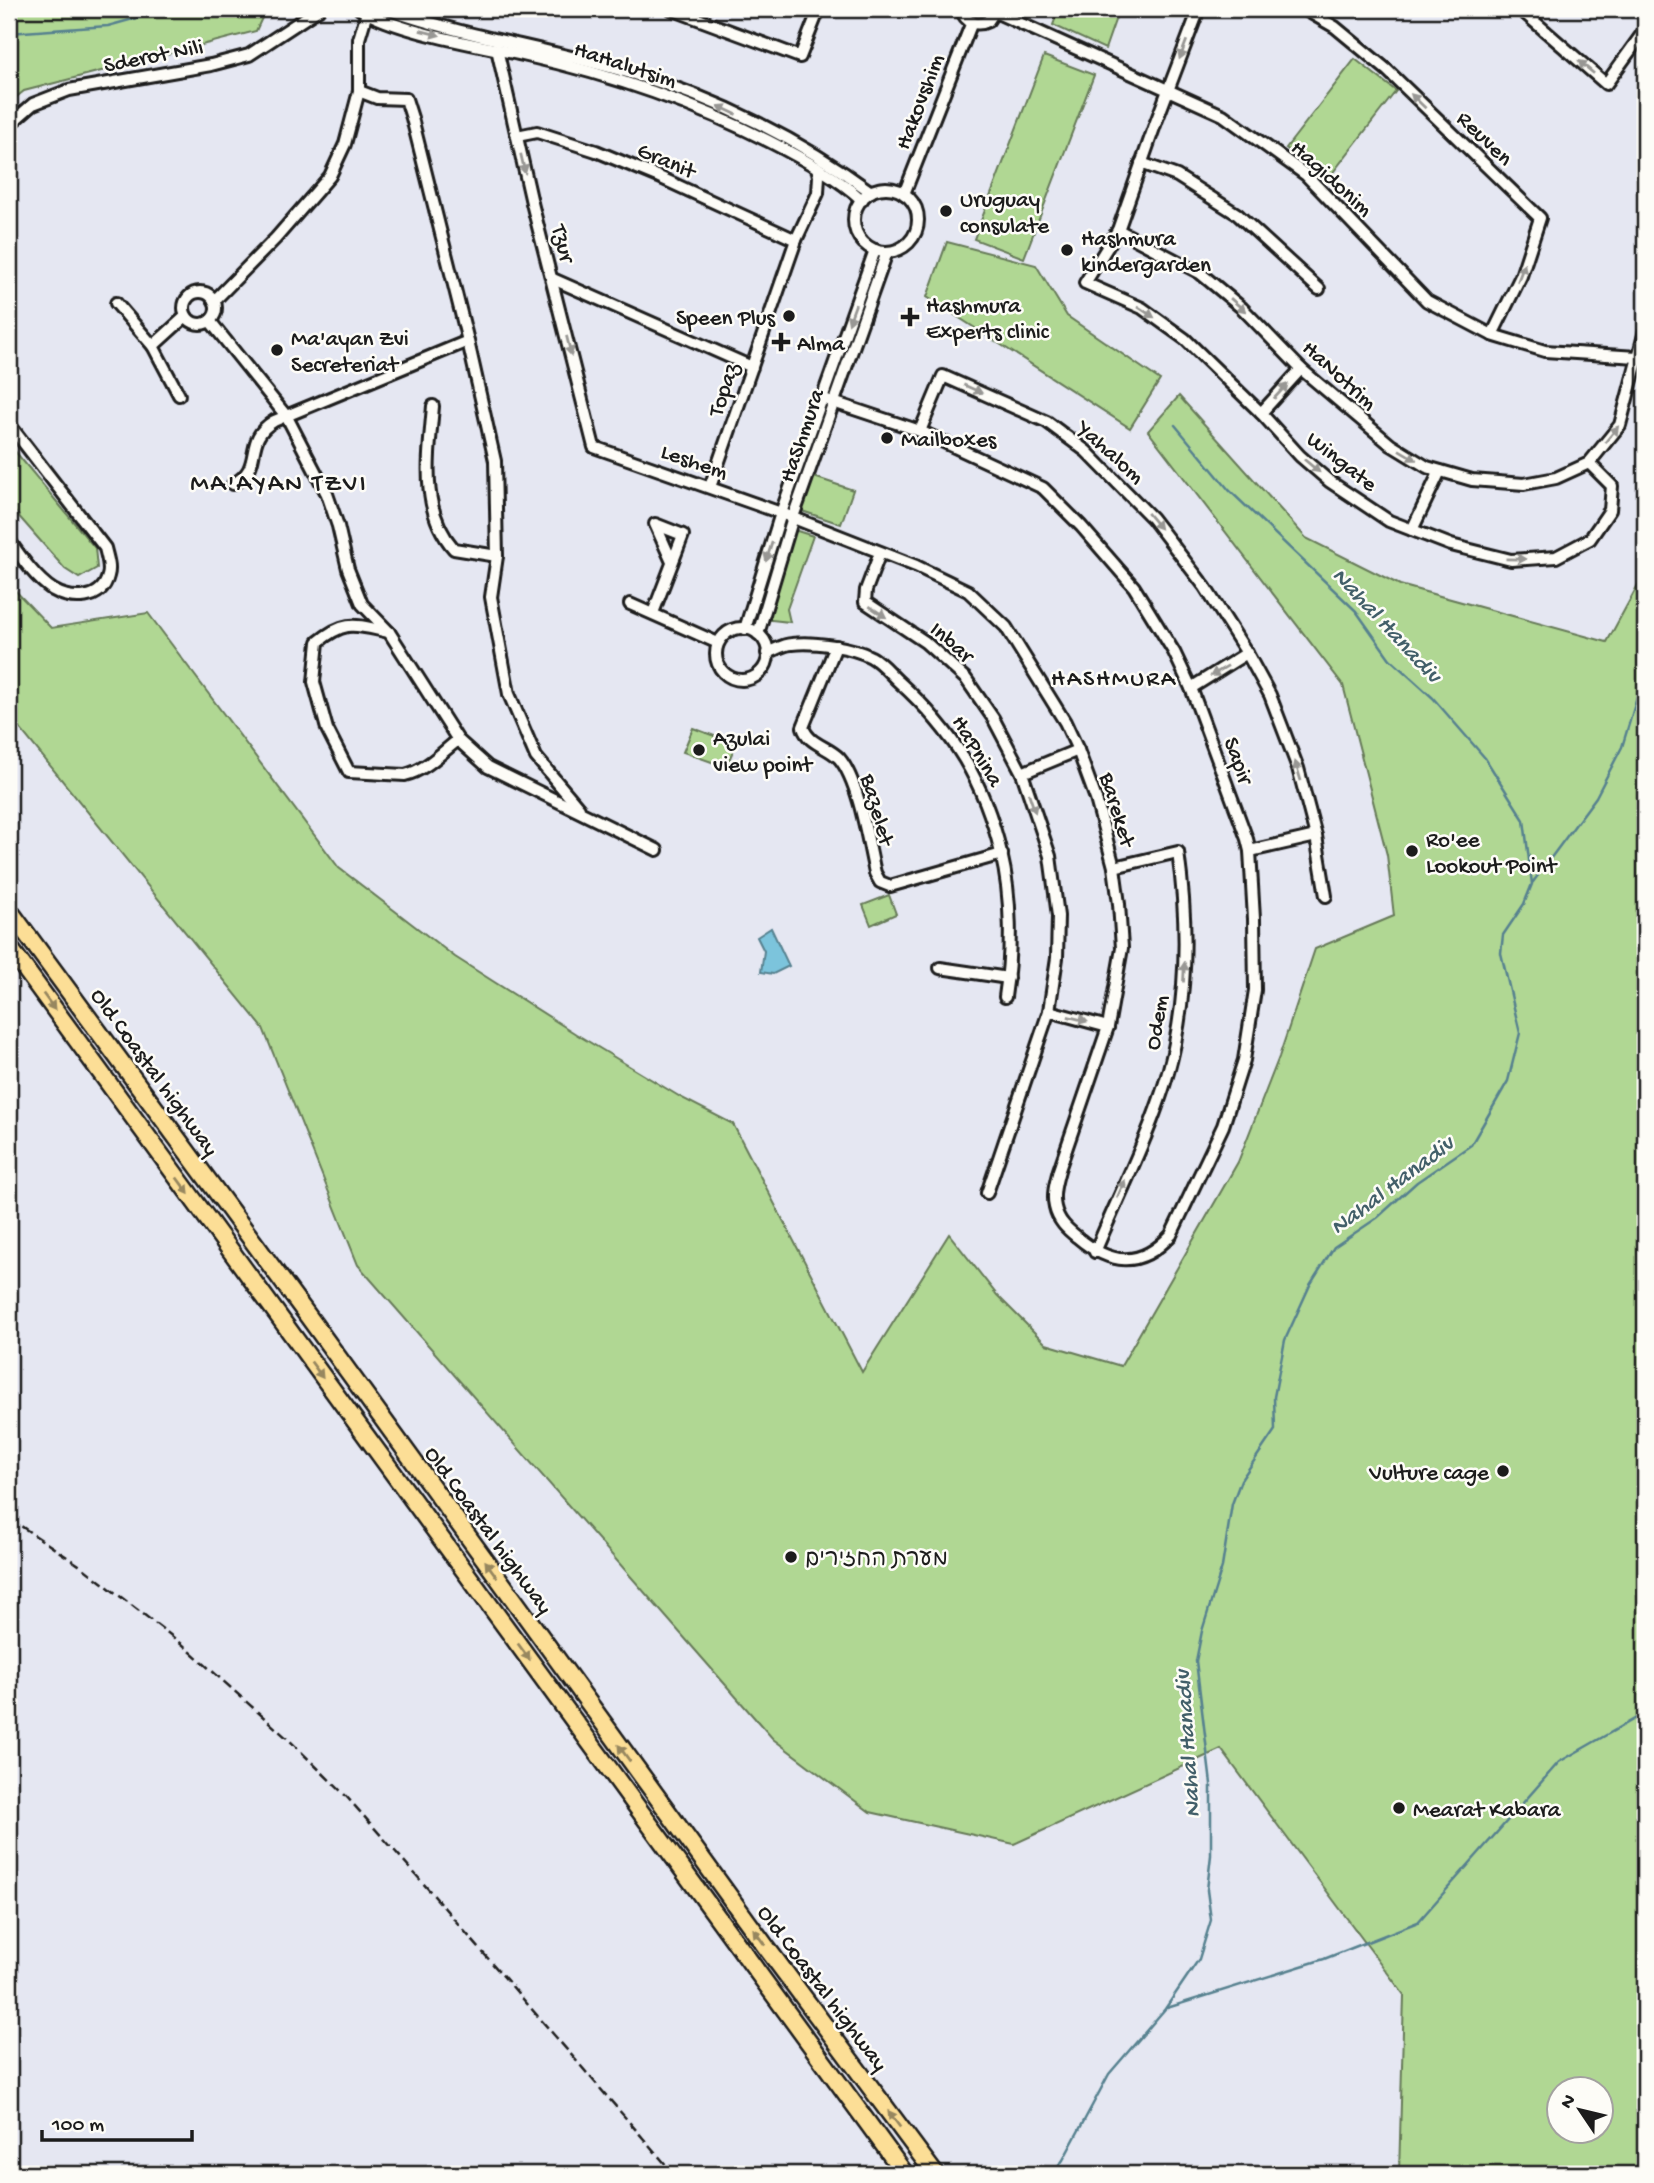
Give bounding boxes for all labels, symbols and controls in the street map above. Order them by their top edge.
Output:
one-way arrow [419,28,441,39]
street label: Sderot Nili [102,35,206,80]
street label: HaHalutsim [570,37,680,96]
one-way arrow [1178,39,1189,60]
street label: Hakovshim [891,51,952,154]
one-way arrow [1577,60,1595,75]
one-way arrow [1410,92,1427,109]
one-way arrow [717,104,737,116]
street label: Reuven [1450,106,1517,173]
street label: Hagidonim [1284,136,1377,224]
street label: Granit [632,138,700,187]
one-way arrow [518,153,529,175]
place label: Uruguay consulate [960,188,1050,241]
marker: Uruguay consulate [938,203,954,219]
street label: Tzur [543,220,580,268]
place label: Hashmura kindergarden [1081,227,1211,280]
marker: Hashmura kindergarden [1059,242,1075,258]
one-way arrow [1516,262,1527,283]
place label: Hashmura Experts clinic [926,294,1050,347]
one-way arrow [1229,297,1247,313]
one-way arrow [846,303,857,324]
one-way arrow [1137,305,1156,318]
place label: Speen Plus [676,306,776,333]
marker: Hashmura Experts clinic [900,307,920,327]
marker: Speen Plus [781,308,797,324]
place label: Ma'ayan Zvi Secreteriat [291,327,409,380]
marker: Alma [771,332,791,352]
place label: Alma [797,332,846,359]
one-way arrow [564,335,575,357]
street label: HaNotrim [1296,336,1382,417]
marker: Ma'ayan Zvi Secreteriat [269,342,285,358]
street label: Topaz [703,359,747,422]
one-way arrow [1273,382,1289,400]
one-way arrow [963,383,983,395]
street label: HaShmura [775,385,832,486]
street label: Yahalom [1069,415,1149,491]
one-way arrow [1605,426,1620,444]
street label: Wingate [1300,427,1383,500]
place label: Mailboxes [901,428,997,455]
marker: Mailboxes [879,430,895,446]
street label: Leshem [657,439,731,487]
one-way arrow [1398,449,1417,461]
one-way arrow [1303,458,1321,474]
district label: MA'AYAN TZVI [190,470,368,501]
one-way arrow [1146,513,1161,530]
one-way arrow [763,542,774,563]
one-way arrow [1505,553,1527,564]
water label: Nahal Hanadiv [1324,562,1448,692]
one-way arrow [869,605,888,618]
street label: Inbar [923,617,980,671]
one-way arrow [1209,664,1229,677]
district label: HASHMURA [1051,666,1177,695]
street label: HaPnina [944,711,1008,793]
place label: Azulai view point [713,727,813,780]
street label: Sapir [1216,734,1258,790]
marker: Azulai view point [691,742,707,758]
one-way arrow [1292,760,1302,781]
street label: Bareket [1091,769,1140,852]
street label: Bazelet [852,770,899,850]
one-way arrow [1027,793,1038,814]
place label: Ro'ee Lookout Point [1426,828,1558,881]
marker: Ro'ee Lookout Point [1404,843,1420,859]
one-way arrow [1179,961,1190,983]
street label: Old Coastal highway [83,984,223,1162]
one-way arrow [42,993,56,1011]
street label: Odem [1140,993,1177,1052]
one-way arrow [1068,1014,1090,1025]
water label: Nahal Hanadiv [1325,1129,1463,1243]
one-way arrow [176,1177,190,1195]
one-way arrow [1115,1179,1127,1199]
one-way arrow [310,1361,324,1379]
street label: Old Coastal highway [417,1442,557,1620]
place label: Vulture cage [1368,1461,1490,1488]
marker: Vulture cage [1495,1463,1511,1479]
place label: מערת החזירים [805,1547,948,1574]
marker: מערת החזירים [783,1549,799,1565]
one-way arrow [484,1560,498,1578]
one-way arrow [516,1643,531,1661]
water label: Nahal Hanadiv [1170,1667,1209,1818]
one-way arrow [618,1744,632,1762]
place label: Mearat Kabara [1413,1798,1562,1825]
marker: Mearat Kabara [1391,1800,1407,1816]
street label: Old Coastal highway [750,1901,892,2077]
one-way arrow [752,1928,766,1946]
north arrow [1546,2074,1616,2144]
text: N [1556,2091,1582,2114]
scale bar [42,2099,192,2143]
one-way arrow [888,2110,902,2128]
text: 100 m [51,2114,104,2139]

